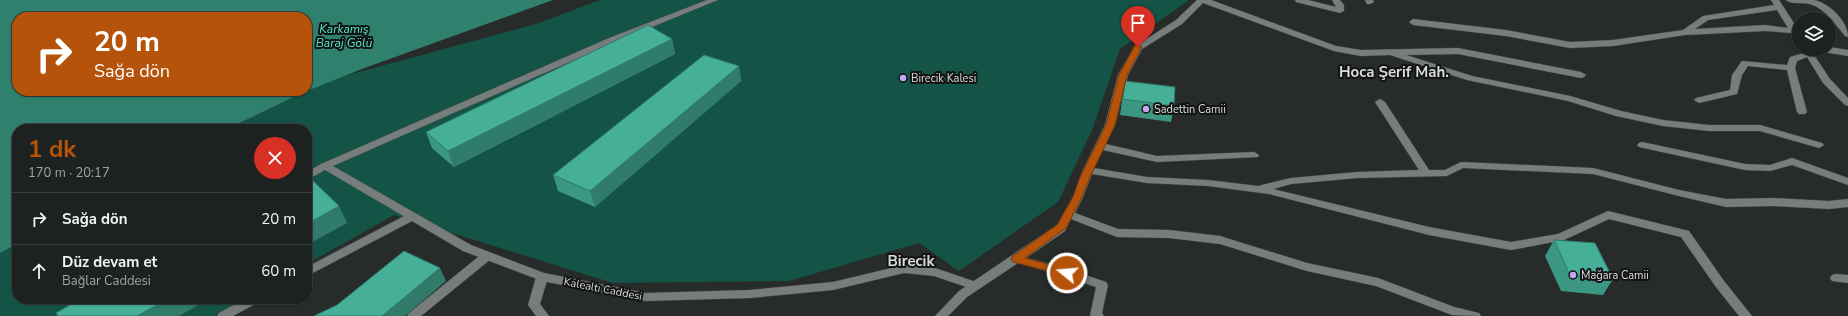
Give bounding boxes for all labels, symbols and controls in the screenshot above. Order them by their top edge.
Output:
pin [1121,6,1155,47]
icon: arrive [1127,12,1149,34]
map controls [1792,12,1836,56]
button: layers [1792,12,1836,56]
water label: Karkamış Baraj Gölü [316,21,373,51]
text: 20 m [94,23,160,61]
icon: right [28,28,80,80]
text: Sağa dön [94,59,170,83]
district label: Hoca Şerif Mah. [1339,62,1449,82]
place label: Birecik Kalesi [911,71,976,86]
marker: Birecik Kalesi [898,73,908,83]
place label: Sadettin Camii [1154,102,1226,117]
marker: Sadettin Camii [1141,104,1151,114]
text: 1 dk [28,133,76,165]
button: close [254,137,296,179]
text: 170 m · 20:17 [28,164,110,182]
icon: right [28,208,50,230]
text: Sağa dön [62,209,127,229]
text: 20 m [261,209,296,229]
district label: Birecik [888,251,935,271]
text: Düz devam et [62,252,157,272]
position arrow [1046,252,1088,294]
icon: ahead [28,260,50,282]
text: 60 m [261,261,296,281]
place label: Mağara Camii [1581,268,1649,283]
marker: Mağara Camii [1568,270,1578,280]
text: Bağlar Caddesi [62,272,151,290]
street label: Kalealtı Caddesi [563,274,643,304]

